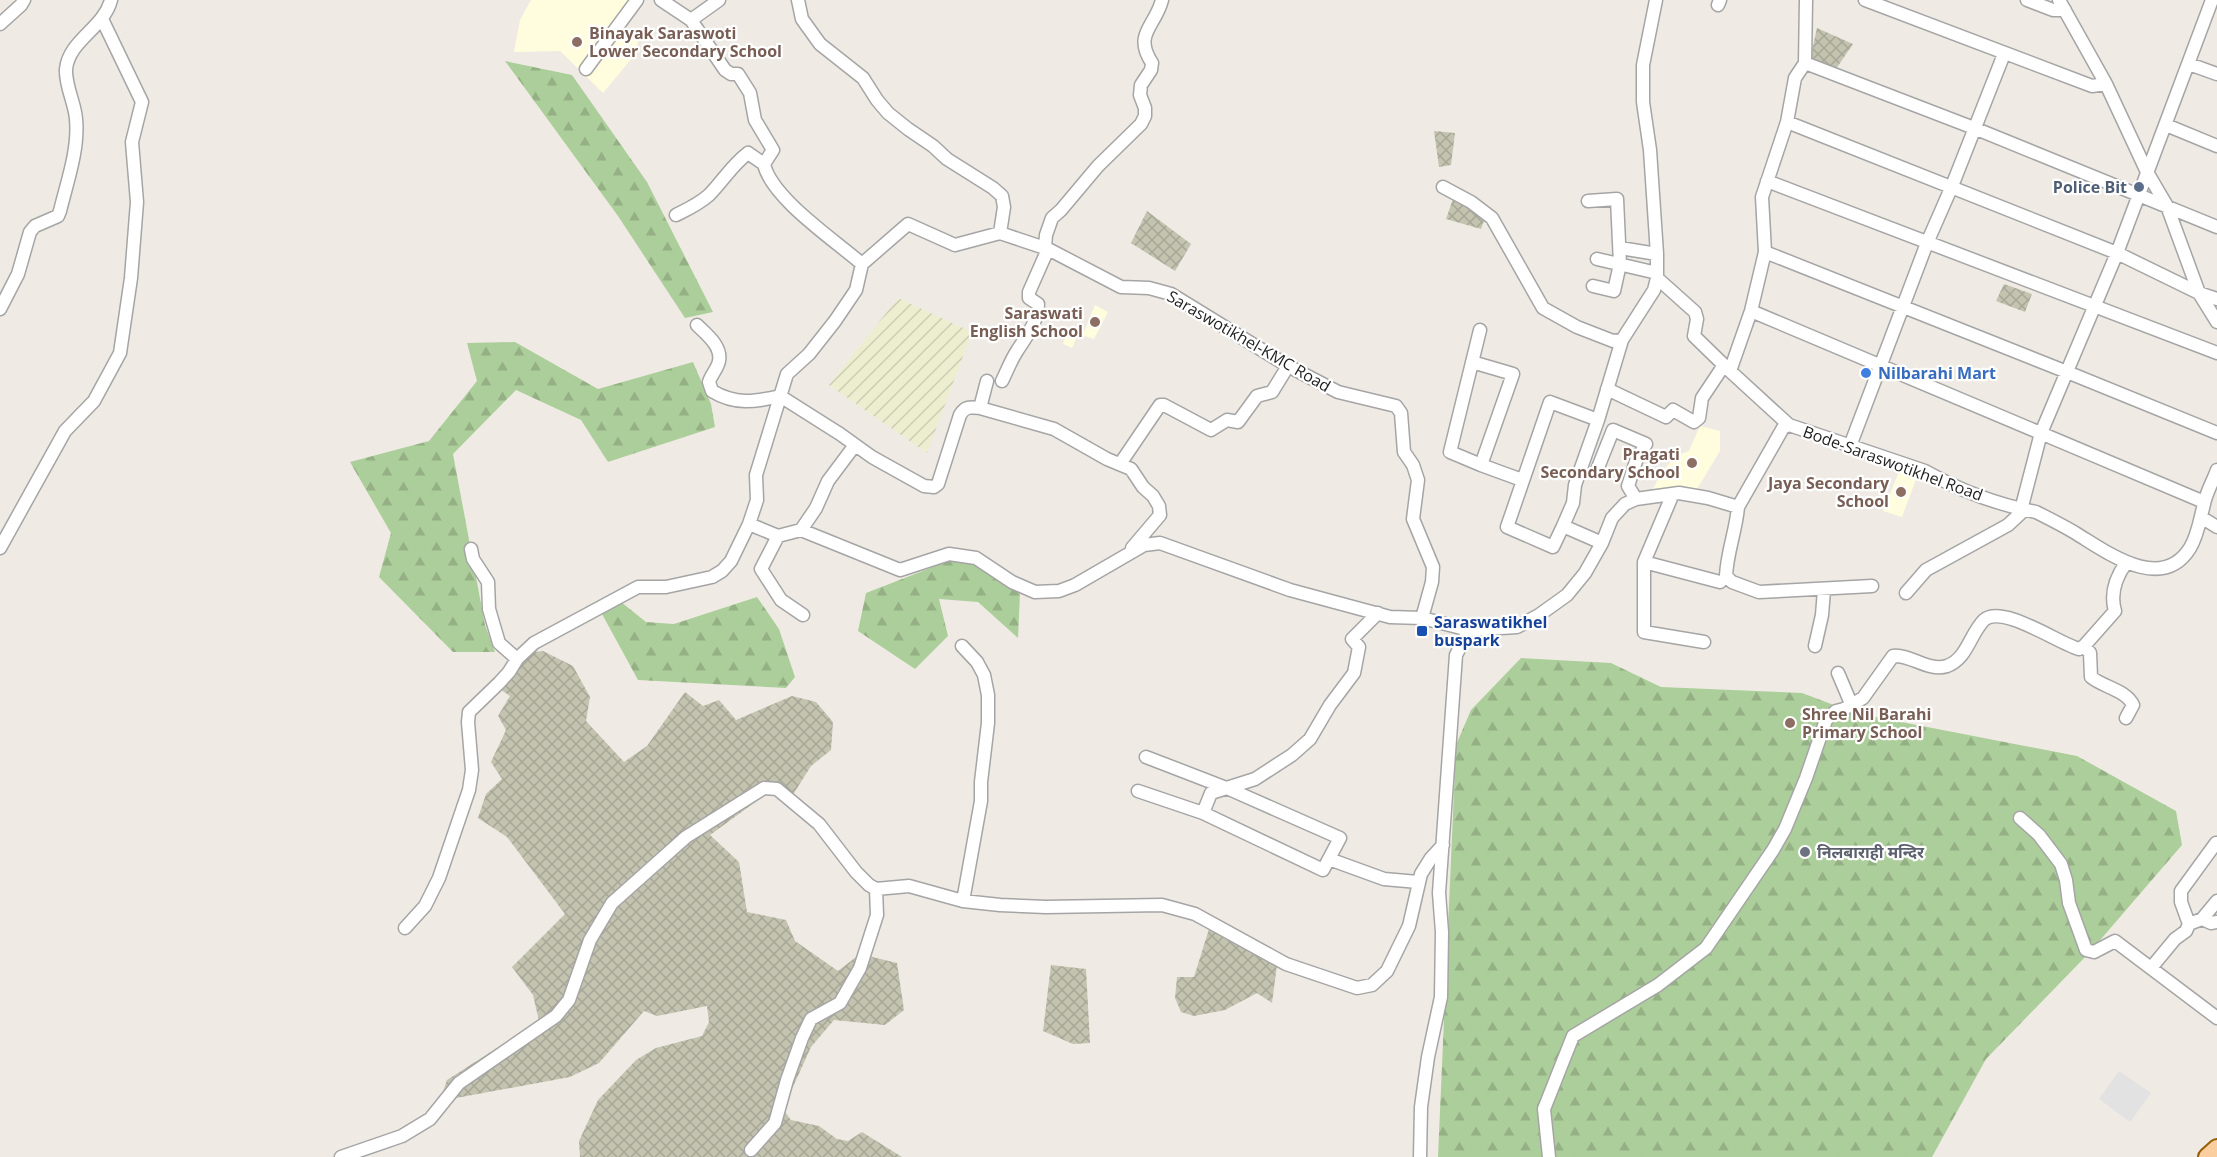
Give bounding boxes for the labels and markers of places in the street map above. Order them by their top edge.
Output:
place label: Binayak Saraswoti Lower Secondary School [589,22,782,62]
marker: Binayak Saraswoti Lower Secondary School [570,35,584,49]
place label: Police Bit [2053,176,2127,198]
marker: Police Bit [2132,180,2146,194]
place label: Saraswati English School [970,302,1083,342]
marker: Saraswati English School [1088,315,1102,329]
place label: Nilbarahi Mart [1878,362,1996,384]
marker: Nilbarahi Mart [1859,366,1873,380]
place label: Pragati Secondary School [1541,443,1680,483]
marker: Pragati Secondary School [1685,456,1699,470]
place label: Jaya Secondary School [1766,472,1890,512]
marker: Jaya Secondary School [1894,485,1908,499]
place label: Saraswatikhel buspark [1434,611,1547,651]
marker: Saraswatikhel buspark [1415,624,1429,638]
place label: Shree Nil Barahi Primary School [1802,703,1931,743]
marker: Shree Nil Barahi Primary School [1783,716,1797,730]
place label: निलबाराही मन्दिर [1817,841,1925,863]
marker: निलबाराही मन्दिर [1798,845,1812,859]

